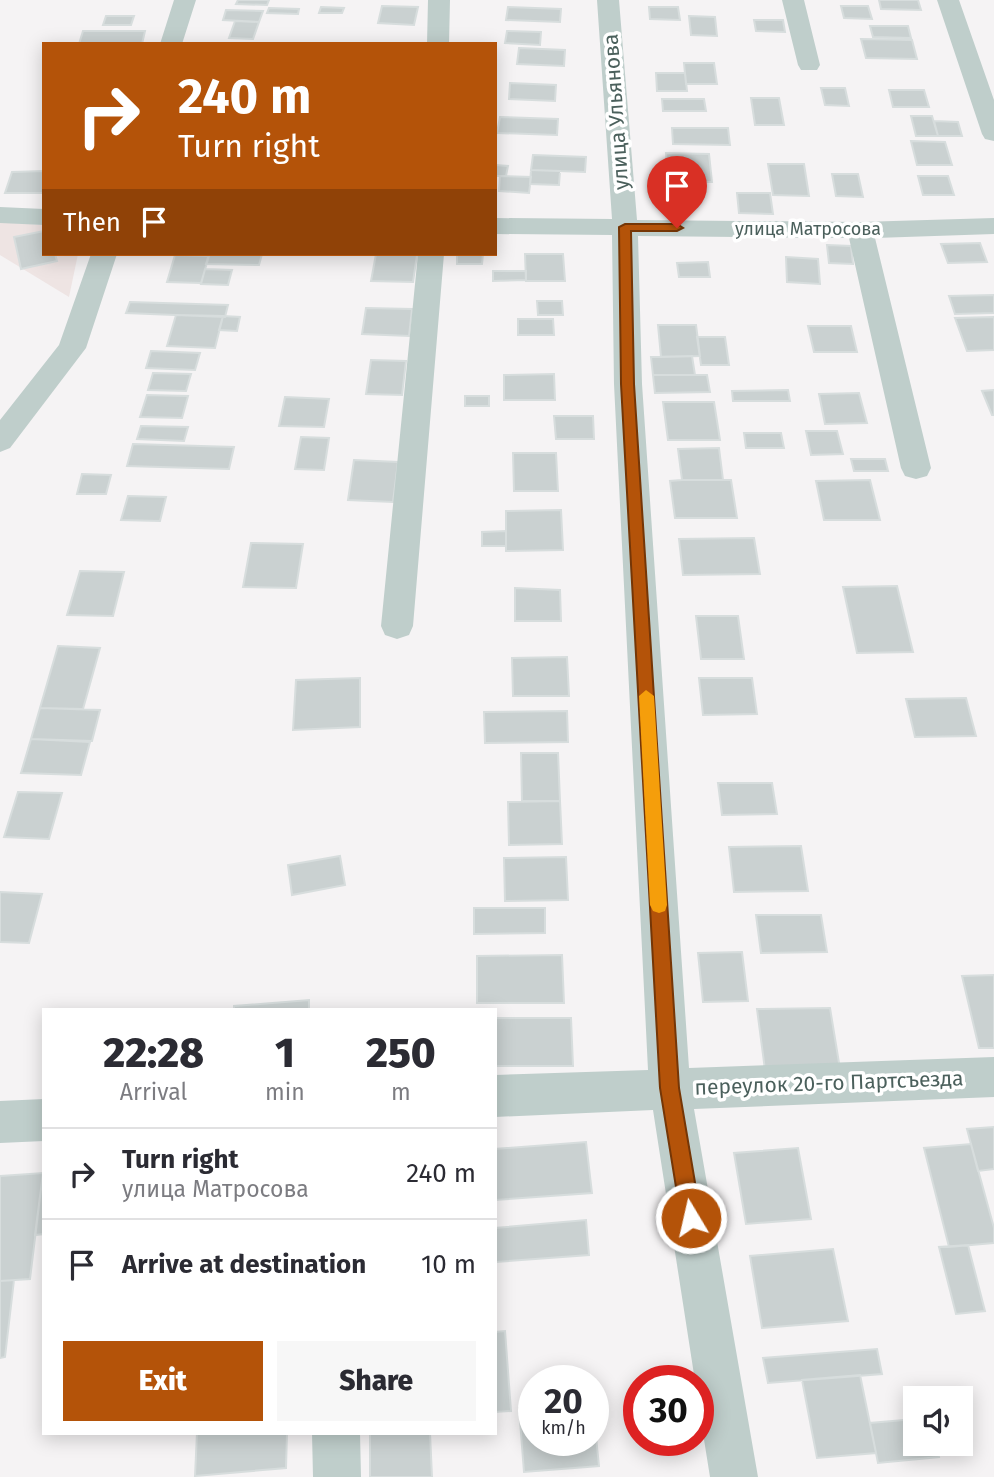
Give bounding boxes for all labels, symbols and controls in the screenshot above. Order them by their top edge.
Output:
street label: улица Ульянова [598,33,634,191]
text: 240 m [178,67,311,126]
icon: right [63,70,154,161]
text: Turn right [178,127,320,165]
pin [647,156,707,228]
icon: arrive [658,167,696,205]
icon: arrive [135,203,173,241]
text: Then [63,207,121,238]
street label: улица Матросова [735,218,881,240]
text: 22:28 [103,1028,204,1078]
text: 1 [275,1028,295,1078]
text: 250 [366,1028,436,1078]
street label: переулок 20-го Партсъезда [694,1065,964,1101]
text: Arrival [120,1078,187,1106]
text: min [265,1078,305,1106]
text: m [391,1078,411,1106]
text: Turn right [122,1144,239,1175]
icon: right [63,1155,101,1193]
text: 240 m [406,1158,476,1189]
text: улица Матросова [122,1175,309,1203]
position arrow [654,1181,728,1255]
icon: arrive [63,1246,101,1284]
text: Arrive at destination [122,1249,366,1280]
text: 10 m [421,1249,476,1280]
button: Exit [63,1341,263,1421]
button: Share [277,1341,476,1421]
speed limit sign: 30 [623,1365,714,1456]
text: 20 [544,1380,583,1422]
map controls [903,1386,973,1456]
button: sound [903,1386,973,1456]
text: km/h [541,1417,586,1439]

